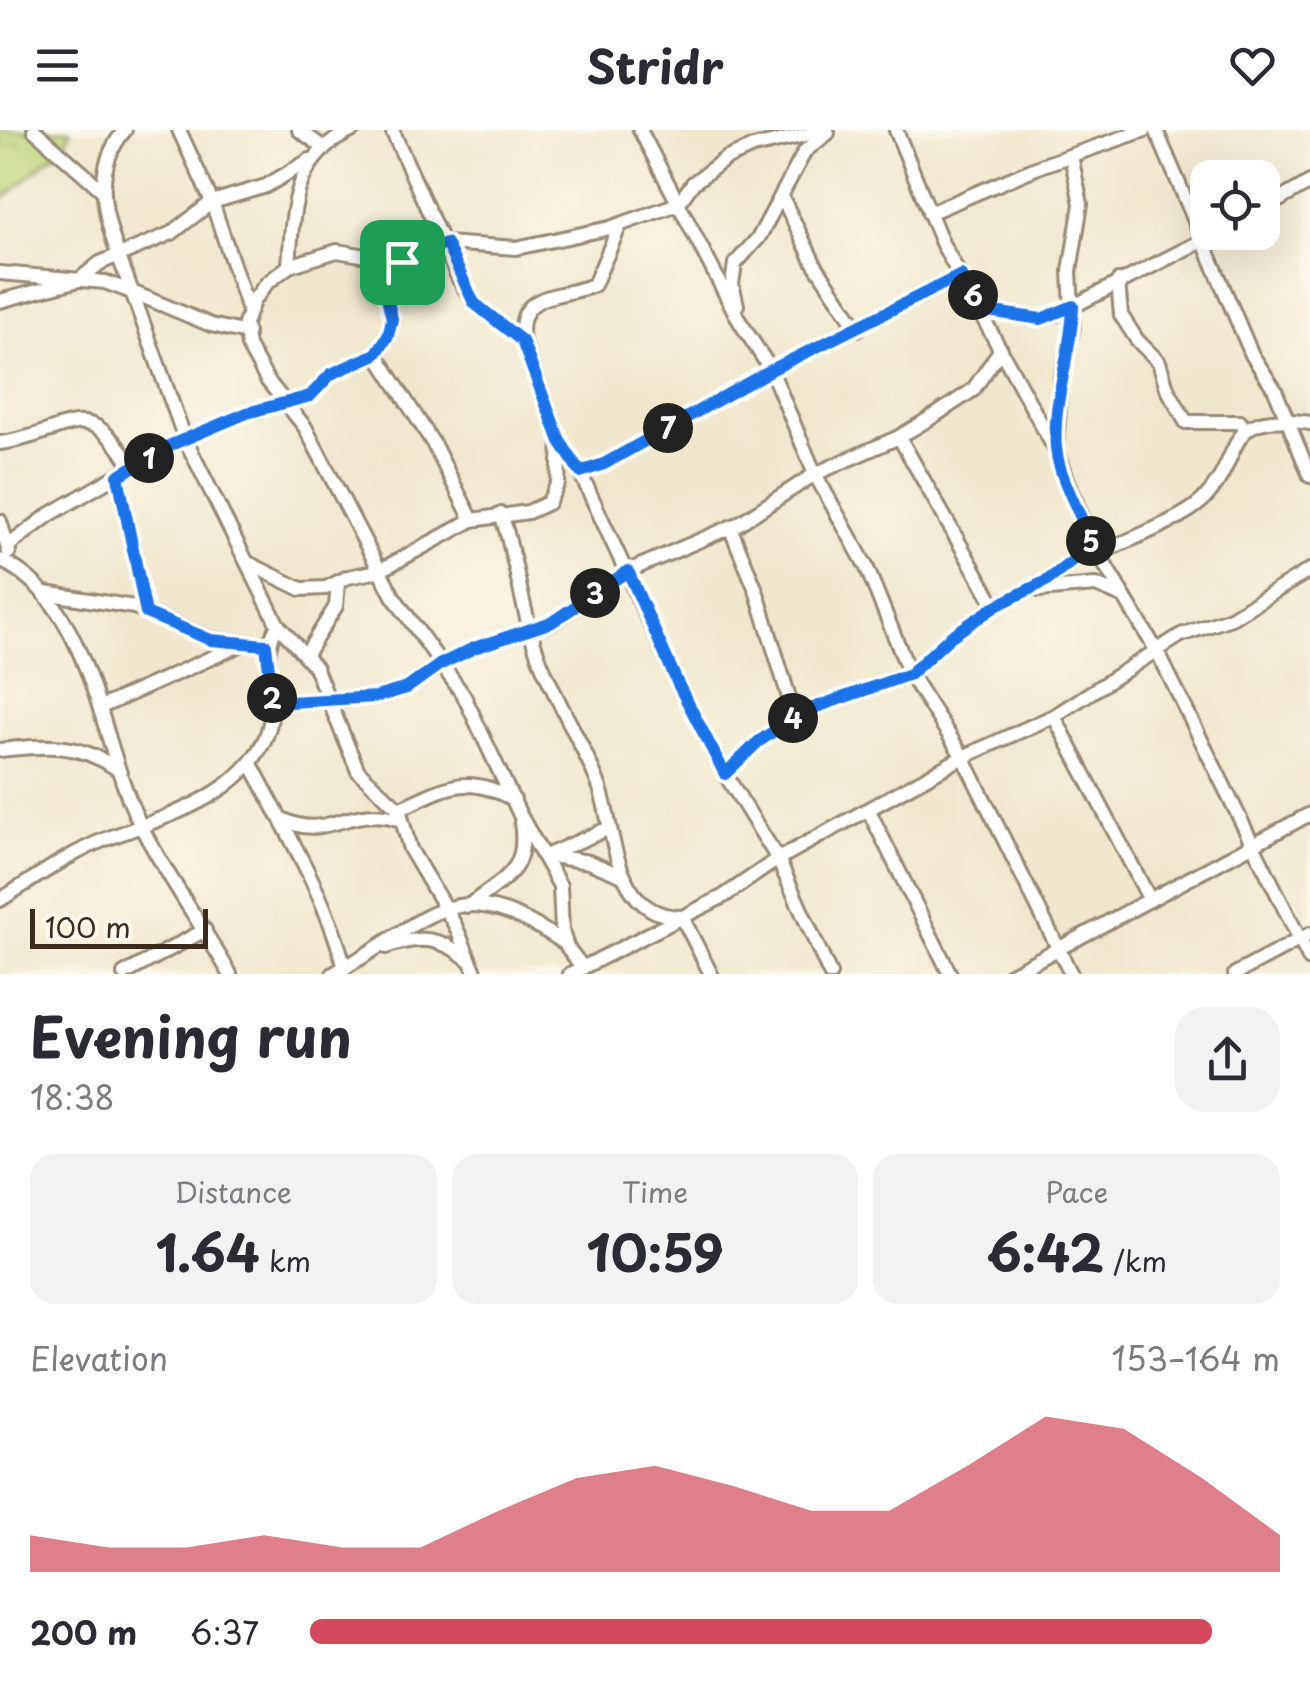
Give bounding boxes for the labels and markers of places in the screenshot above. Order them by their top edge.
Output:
pin [360,220,445,305]
pin: 6 [948,270,998,320]
pin: 7 [643,403,693,453]
pin: 1 [124,433,174,483]
pin: 5 [1066,516,1116,566]
pin: 3 [570,568,620,618]
pin: 2 [247,673,297,723]
pin: 4 [768,693,818,743]

